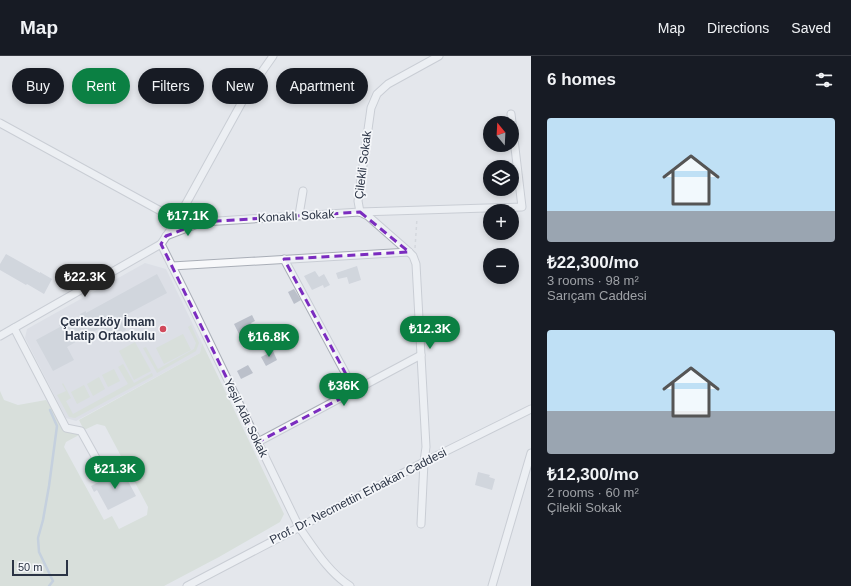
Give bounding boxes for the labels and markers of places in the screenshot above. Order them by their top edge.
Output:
pin: ₺17.1K [155,203,221,237]
pin: ₺22.3K [52,264,118,298]
place label: Çerkezköy İmam Hatip Ortaokulu [60,314,155,343]
pin: ₺12.3K [397,316,463,350]
marker: Çerkezköy İmam Hatip Ortaokulu [158,324,168,334]
pin: ₺16.8K [236,324,302,358]
pin: ₺36K [320,373,368,407]
pin: ₺21.3K [82,456,148,490]

